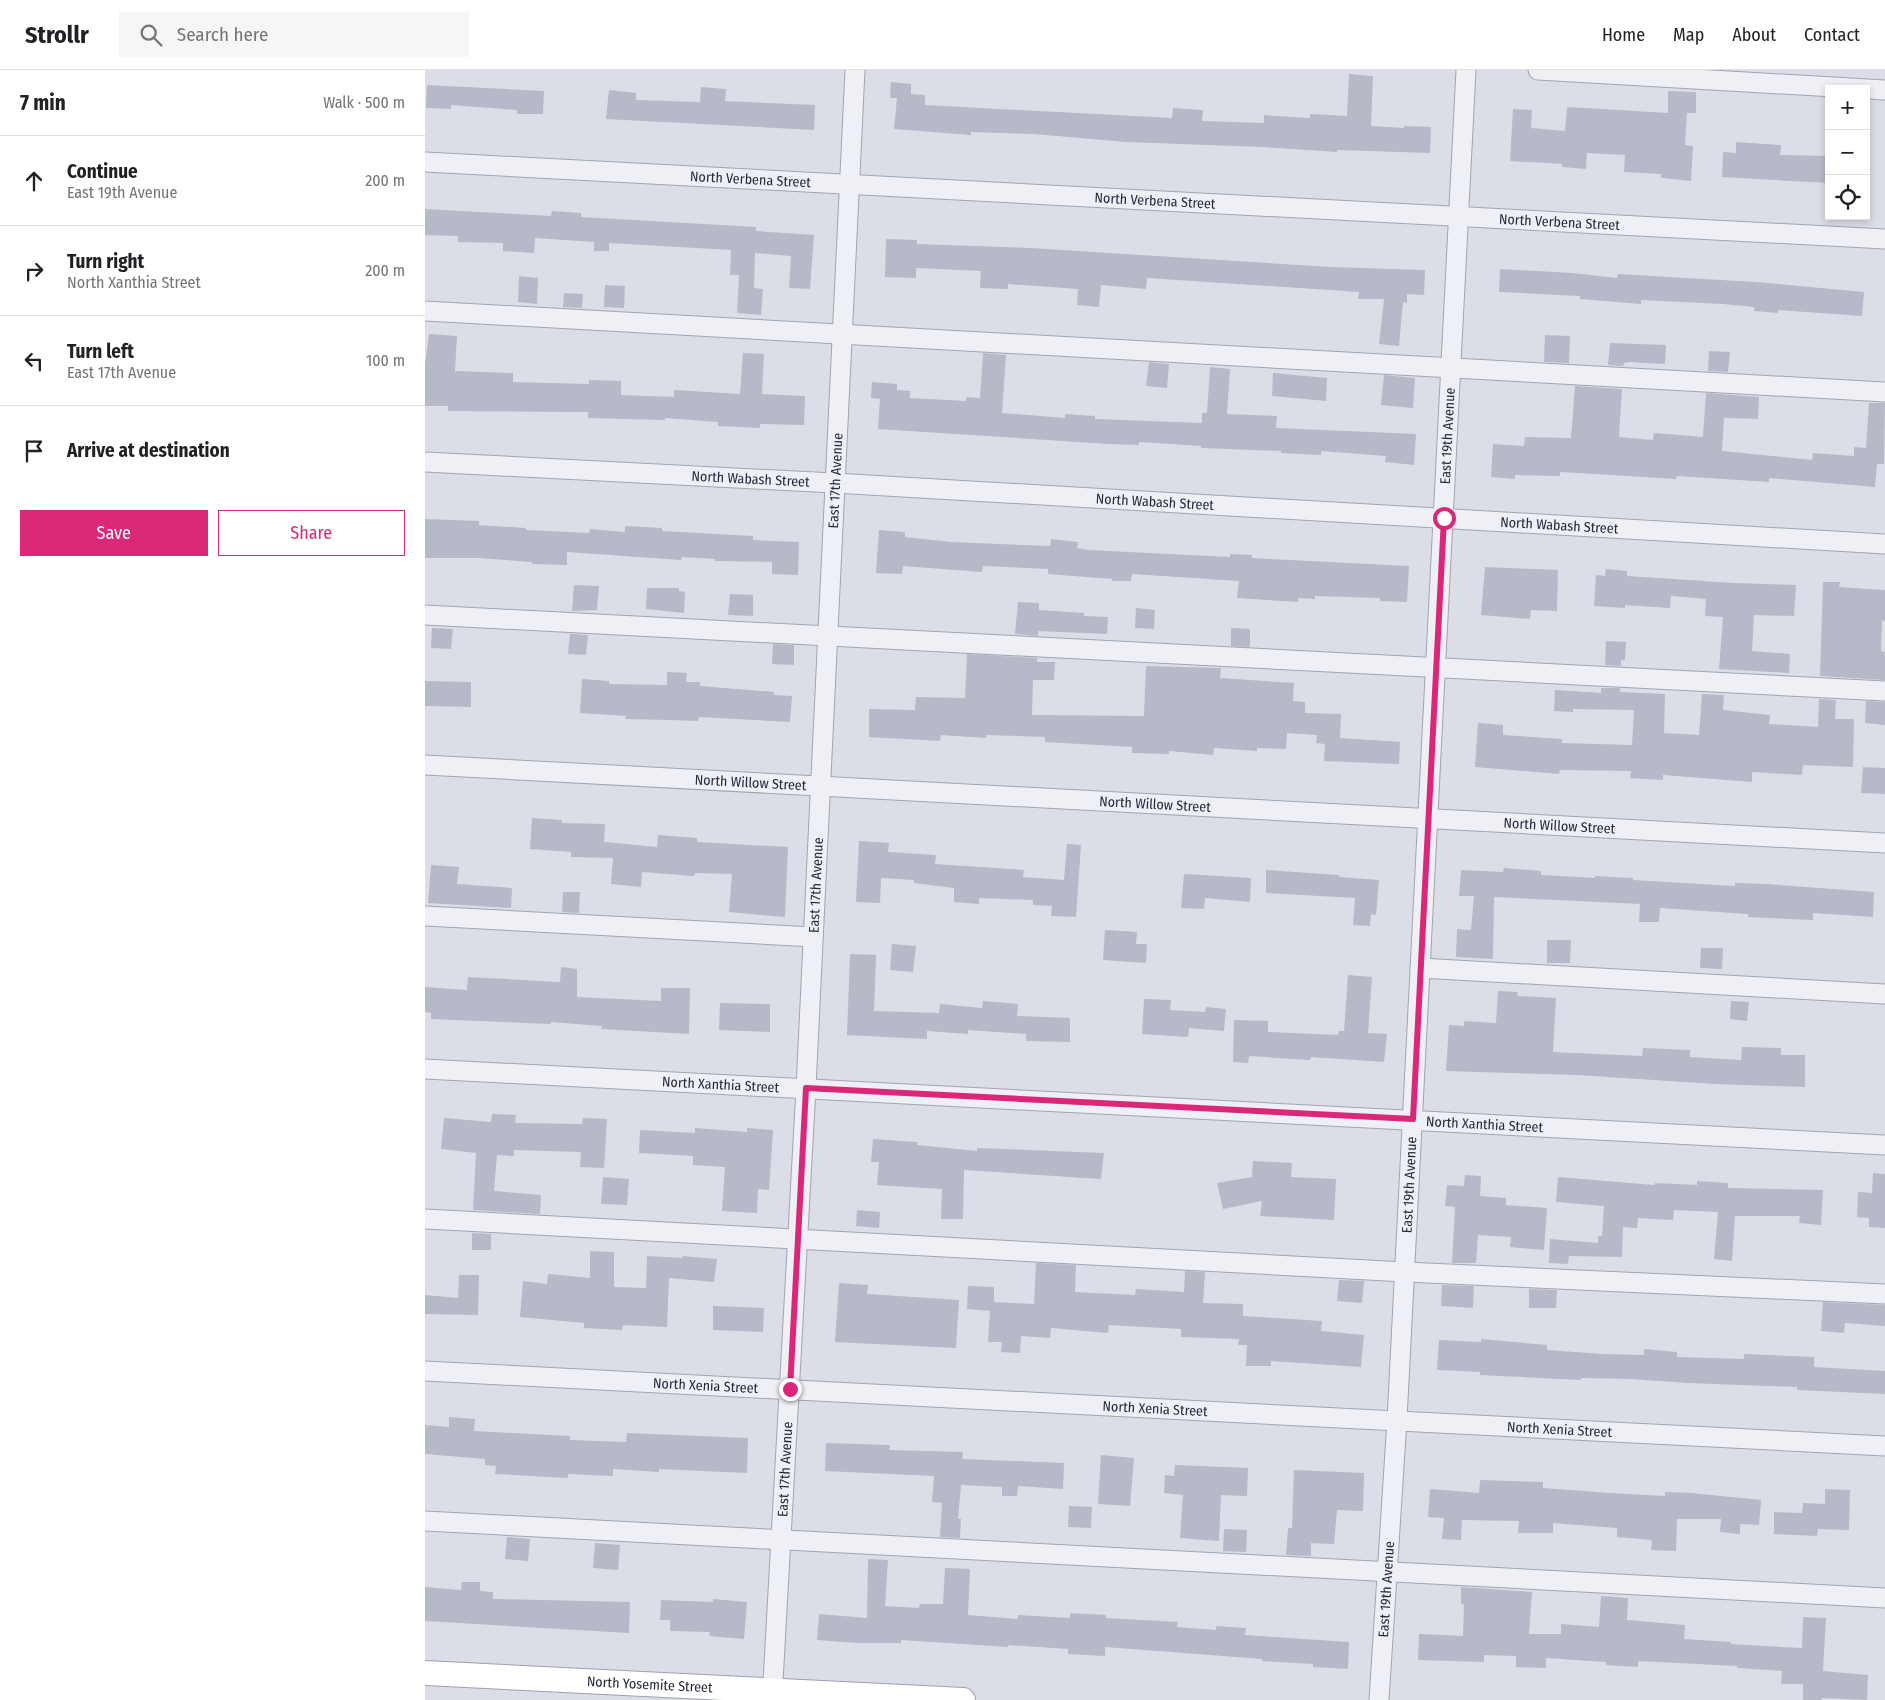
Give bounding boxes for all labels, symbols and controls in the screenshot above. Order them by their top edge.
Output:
search box [119,12,469,57]
text: Strollr [25,21,89,49]
icon: search [137,21,165,49]
text: Search here [177,23,268,46]
text: Home [1602,24,1645,46]
text: Map [1673,24,1704,46]
text: About [1732,24,1776,46]
text: Contact [1804,24,1860,46]
map controls [1825,85,1870,220]
button: + [1825,85,1870,130]
text: 7 min [20,90,66,116]
text: Walk · 500 m [323,93,405,112]
button: − [1825,130,1870,175]
text: Continue [67,160,138,183]
icon: ahead [20,167,48,195]
street label: North Verbena Street [690,167,812,191]
text: 200 m [365,171,405,190]
button: locate [1825,175,1870,220]
text: East 19th Avenue [67,183,177,202]
street label: North Verbena Street [1094,189,1216,212]
street label: North Verbena Street [1499,210,1621,234]
text: Turn right [67,250,144,273]
icon: right [20,257,48,285]
text: 200 m [365,261,405,280]
text: North Xanthia Street [67,273,201,292]
text: Turn left [67,340,134,363]
icon: left [20,347,48,375]
text: 100 m [366,351,405,370]
text: East 17th Avenue [67,363,176,382]
street label: East 19th Avenue [1436,387,1458,485]
street label: East 17th Avenue [824,432,846,529]
icon: arrive [20,437,48,465]
text: Arrive at destination [67,439,230,462]
street label: North Wabash Street [691,467,810,490]
street label: North Wabash Street [1095,490,1215,514]
route start [1433,507,1456,530]
button: Save [20,510,208,556]
button: Share [218,510,405,556]
street label: North Wabash Street [1500,513,1619,537]
street label: North Willow Street [694,771,807,794]
street label: North Willow Street [1099,793,1212,815]
street label: North Willow Street [1503,814,1616,837]
street label: East 17th Avenue [805,837,827,933]
street label: North Xanthia Street [662,1073,780,1096]
street label: North Xanthia Street [1426,1113,1544,1136]
street label: East 19th Avenue [1398,1136,1420,1234]
street label: North Xenia Street [653,1374,759,1397]
route end [779,1378,802,1401]
street label: North Xenia Street [1102,1397,1208,1420]
street label: North Xenia Street [1507,1418,1613,1440]
street label: East 17th Avenue [774,1421,796,1518]
street label: East 19th Avenue [1375,1540,1398,1638]
street label: North Yosemite Street [586,1673,713,1696]

